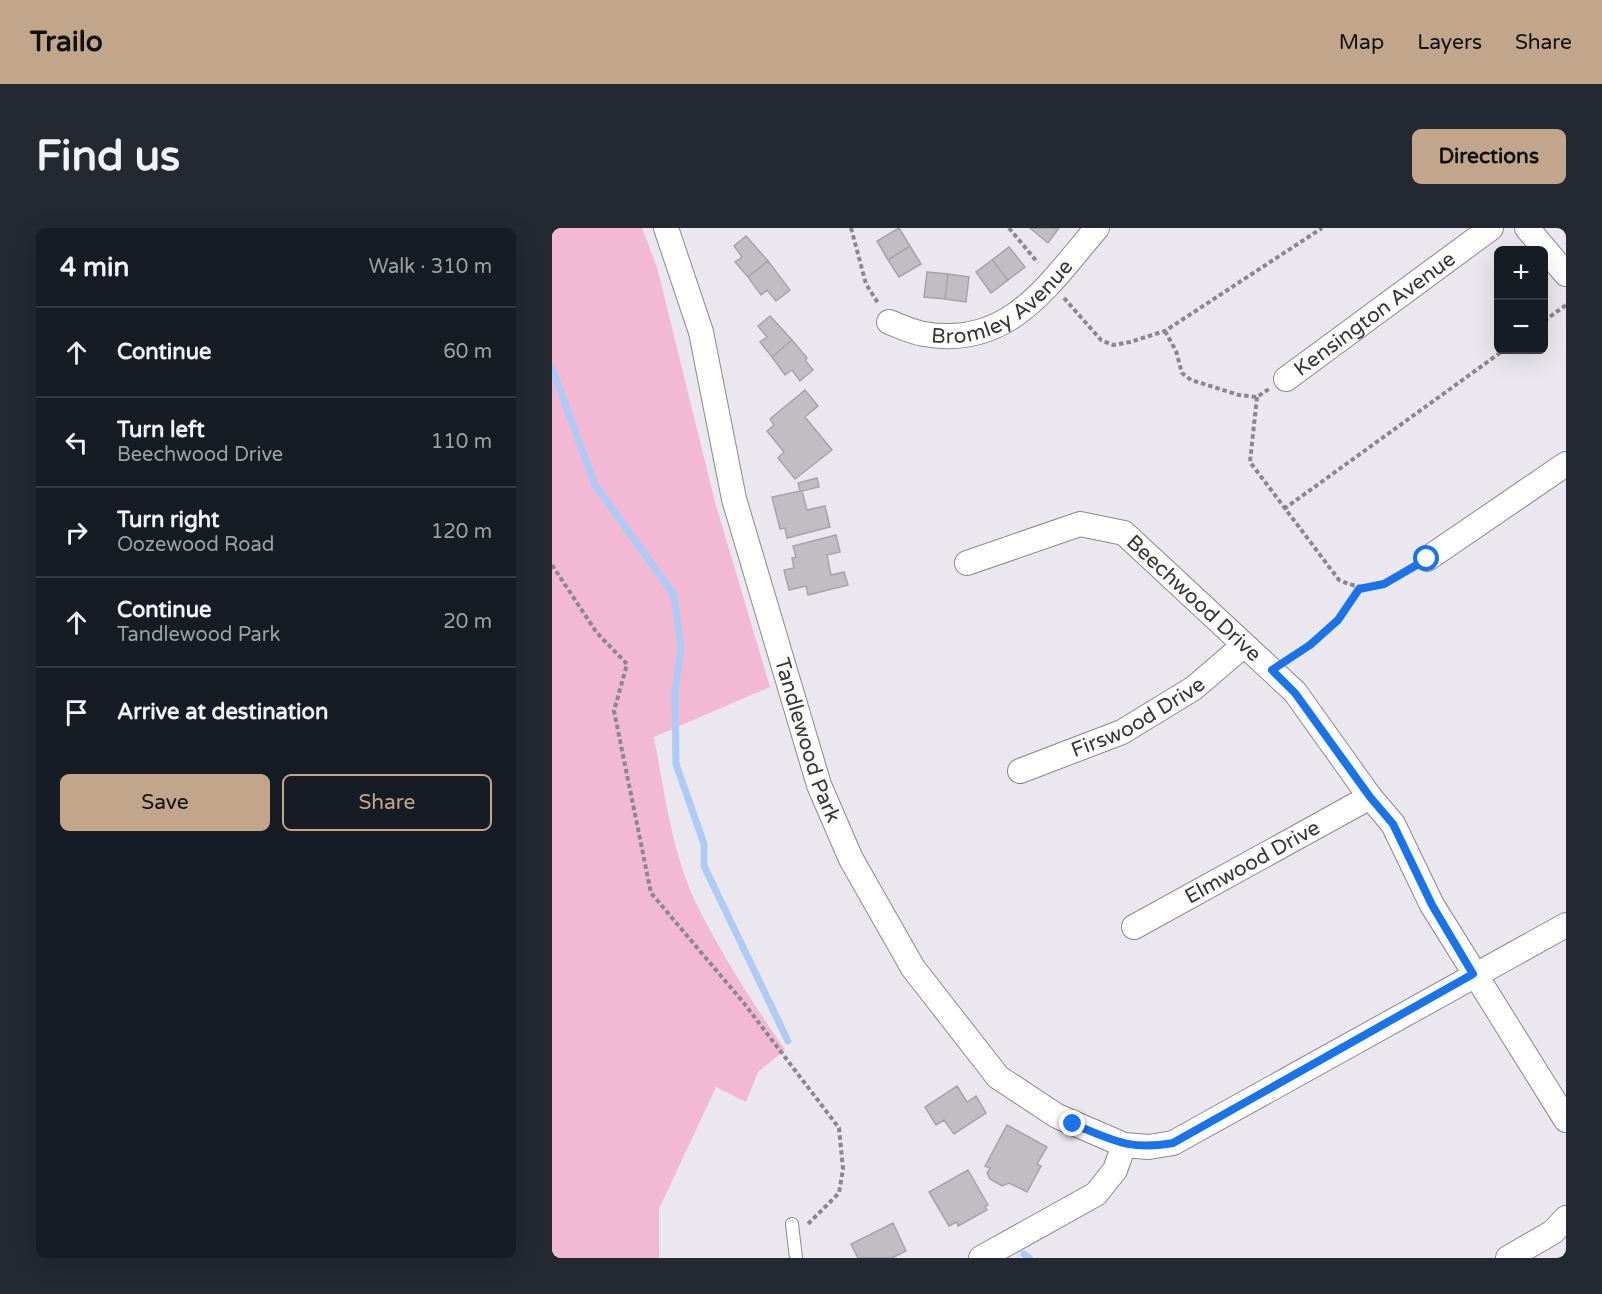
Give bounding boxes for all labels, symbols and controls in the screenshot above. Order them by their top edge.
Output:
text: Trailo [30,25,103,59]
text: Map [1339,30,1384,55]
text: Layers [1417,30,1482,55]
text: Share [1515,30,1572,55]
button: Directions [1412,129,1566,184]
text: Find us [36,131,180,182]
street label: Kensington Avenue [1289,246,1460,381]
map controls [1494,246,1548,354]
button: + [1494,246,1548,300]
text: 4 min [60,252,129,283]
street label: Bromley Avenue [930,254,1078,349]
text: Walk · 310 m [369,255,492,279]
button: − [1494,300,1548,354]
icon: ahead [60,336,93,369]
text: Continue [117,339,212,365]
text: 60 m [443,340,492,364]
text: Turn left [117,417,205,443]
icon: left [60,426,93,459]
text: 110 m [431,430,492,454]
text: Beechwood Drive [117,443,283,467]
text: Turn right [117,507,219,533]
icon: right [60,516,93,549]
text: 120 m [431,520,492,544]
street label: Beechwood Drive [1122,529,1266,667]
text: Oozewood Road [117,533,274,557]
route start [1413,545,1439,571]
text: Continue [117,597,212,623]
icon: ahead [60,606,93,639]
text: 20 m [443,610,492,634]
text: Tandlewood Park [117,623,280,647]
street label: Tandlewood Park [769,655,846,826]
street label: Firswood Drive [1068,672,1210,763]
icon: arrive [60,696,93,729]
text: Arrive at destination [117,699,328,725]
button: Save [60,774,270,831]
button: Share [282,774,492,831]
street label: Elmwood Drive [1180,815,1324,909]
route end [1059,1110,1085,1136]

